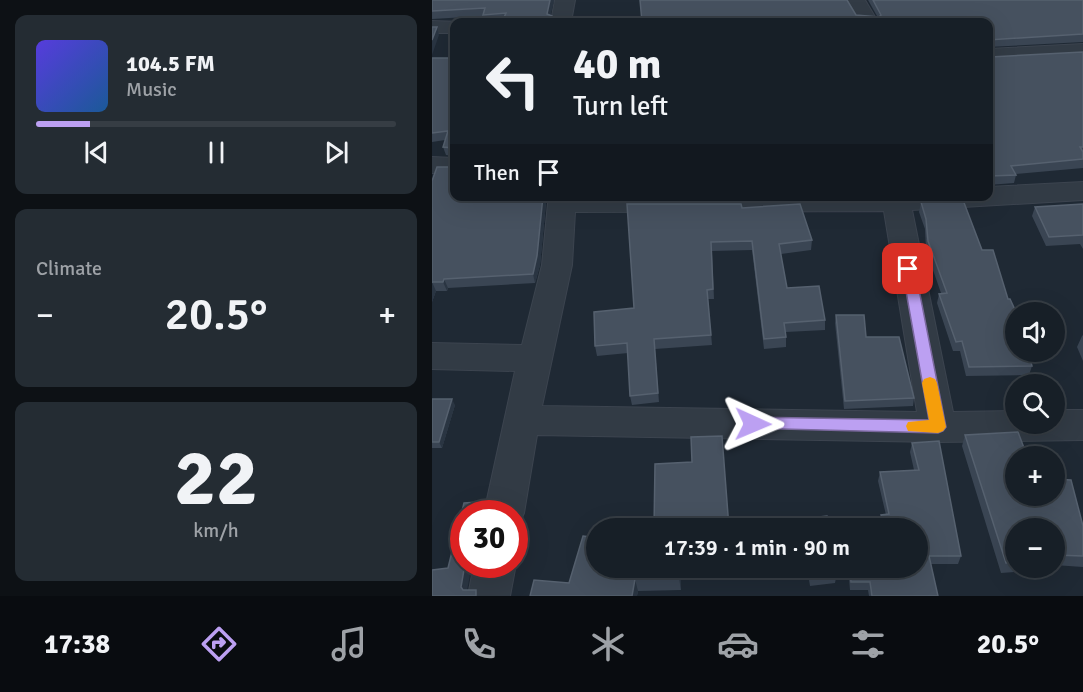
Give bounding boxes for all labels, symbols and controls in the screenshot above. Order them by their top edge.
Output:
text: 40 m [573,39,662,90]
icon: left [474,42,552,120]
text: 104.5 FM [126,50,215,77]
text: Music [126,77,177,102]
text: Turn left [573,90,668,123]
icon: previous [80,136,113,169]
icon: pause [200,136,233,169]
icon: next [320,136,353,169]
icon: arrive [532,156,565,189]
text: Then [474,159,520,186]
pin [882,243,933,294]
icon: arrive [891,252,924,285]
text: Climate [36,256,102,281]
text: 20.5° [165,287,267,342]
text: − [36,295,54,336]
text: + [378,295,396,336]
map controls [1005,302,1065,578]
button: sound [1005,302,1065,362]
button: search [1005,374,1065,434]
position arrow [721,392,785,456]
text: 22 [174,431,258,527]
button: + [1005,446,1065,506]
speed limit sign: 30 [450,500,528,578]
text: km/h [193,518,239,543]
button: − [1005,518,1065,578]
text: 17:39 · 1 min · 90 m [664,534,850,561]
icon: directions [198,623,240,665]
icon: music [328,623,370,665]
icon: phone [458,623,500,665]
icon: climate [587,623,629,665]
icon: car [717,623,759,665]
icon: filters [847,623,889,665]
text: 17:38 [44,628,110,661]
text: 20.5° [977,628,1039,661]

